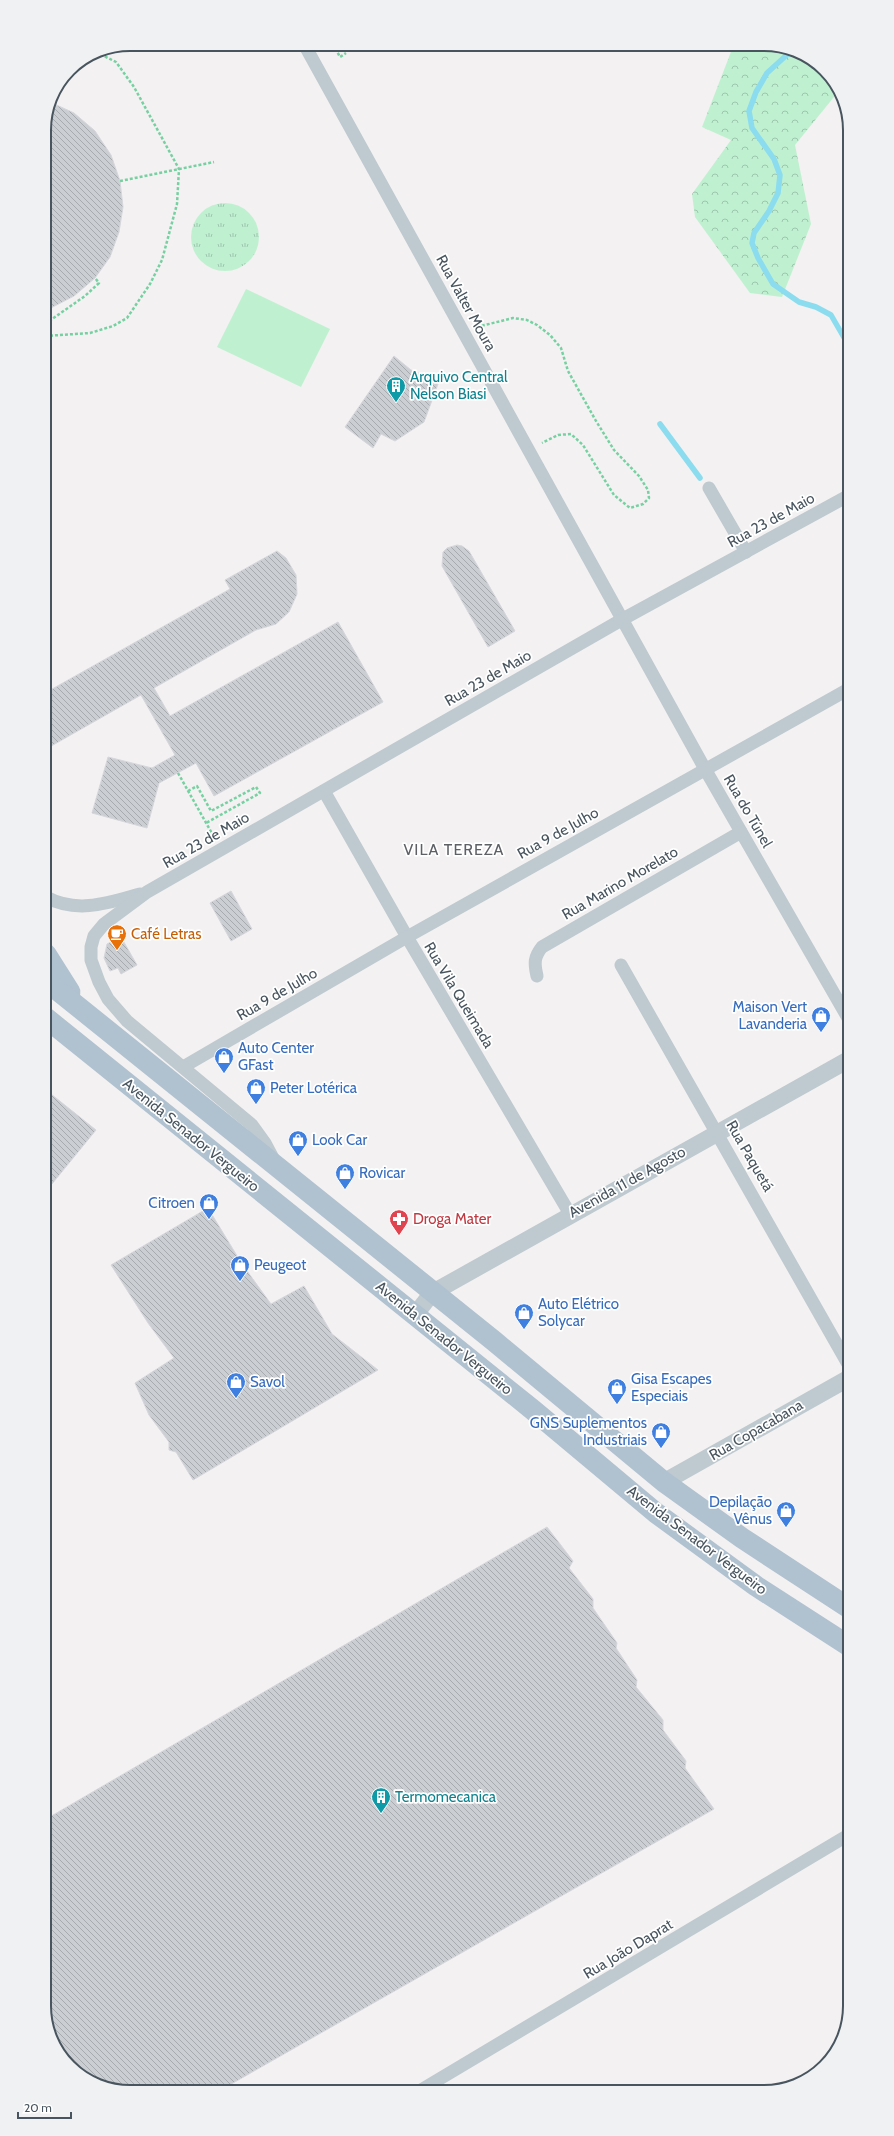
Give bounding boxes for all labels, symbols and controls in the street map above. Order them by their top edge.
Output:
street label: Rua Valter Moura [432,252,500,355]
place label: Arquivo Central Nelson Biasi [410,368,508,403]
building icon: Arquivo Central Nelson Biasi [385,375,407,403]
street label: Rua 23 de Maio [724,489,818,551]
street label: Rua 23 de Maio [442,646,534,710]
street label: Rua do Túnel [720,771,776,851]
street label: Rua 9 de Julho [514,803,602,863]
street label: Rua 23 de Maio [160,808,252,872]
district label: VILA TEREZA [404,840,504,859]
street label: Rua Marino Morelato [559,842,681,924]
cafe icon: Café Letras [106,923,128,951]
place label: Café Letras [131,925,201,943]
street label: Rua Vila Queimada [420,939,498,1052]
street label: Rua 9 de Julho [234,964,320,1024]
place label: Maison Vert Lavanderia [733,998,808,1033]
shop icon: Maison Vert Lavanderia [810,1005,832,1033]
place label: Auto Center GFast [238,1039,314,1074]
shop icon: Auto Center GFast [213,1046,235,1074]
street label: Avenida Senador Vergueiro [119,1074,263,1196]
shop icon: Peter Lotérica [245,1077,267,1105]
place label: Peter Lotérica [270,1079,358,1097]
street label: Rua Paquetá [722,1117,778,1195]
shop icon: Look Car [287,1129,309,1157]
place label: Look Car [312,1131,367,1149]
street label: Avenida 11 de Agosto [565,1142,689,1222]
shop icon: Rovicar [334,1162,356,1190]
place label: Rovicar [359,1164,405,1182]
shop icon: Citroen [198,1192,220,1220]
place label: Citroen [148,1194,195,1212]
pharmacy icon: Droga Mater [388,1208,410,1236]
place label: Droga Mater [413,1210,491,1228]
shop icon: Peugeot [229,1254,251,1282]
place label: Peugeot [254,1256,306,1274]
street label: Avenida Senador Vergueiro [372,1277,516,1399]
place label: Auto Elétrico Solycar [538,1295,619,1330]
shop icon: Auto Elétrico Solycar [513,1302,535,1330]
place label: Gisa Escapes Especiais [631,1370,712,1405]
shop icon: Savol [225,1371,247,1399]
place label: Savol [250,1373,285,1391]
shop icon: Gisa Escapes Especiais [606,1377,628,1405]
street label: Rua Copacabana [706,1395,807,1464]
place label: GNS Suplementos Industriais [530,1414,647,1449]
shop icon: GNS Suplementos Industriais [650,1421,672,1449]
street label: Avenida Senador Vergueiro [624,1482,770,1598]
place label: Depilação Vênus [709,1493,772,1528]
shop icon: Depilação Vênus [775,1500,797,1528]
building icon: Termomecanica [370,1786,392,1814]
place label: Termomecanica [395,1788,497,1806]
street label: Rua João Daprat [580,1915,676,1983]
scale bar [18,2094,71,2120]
text: 20 m [24,2100,52,2115]

